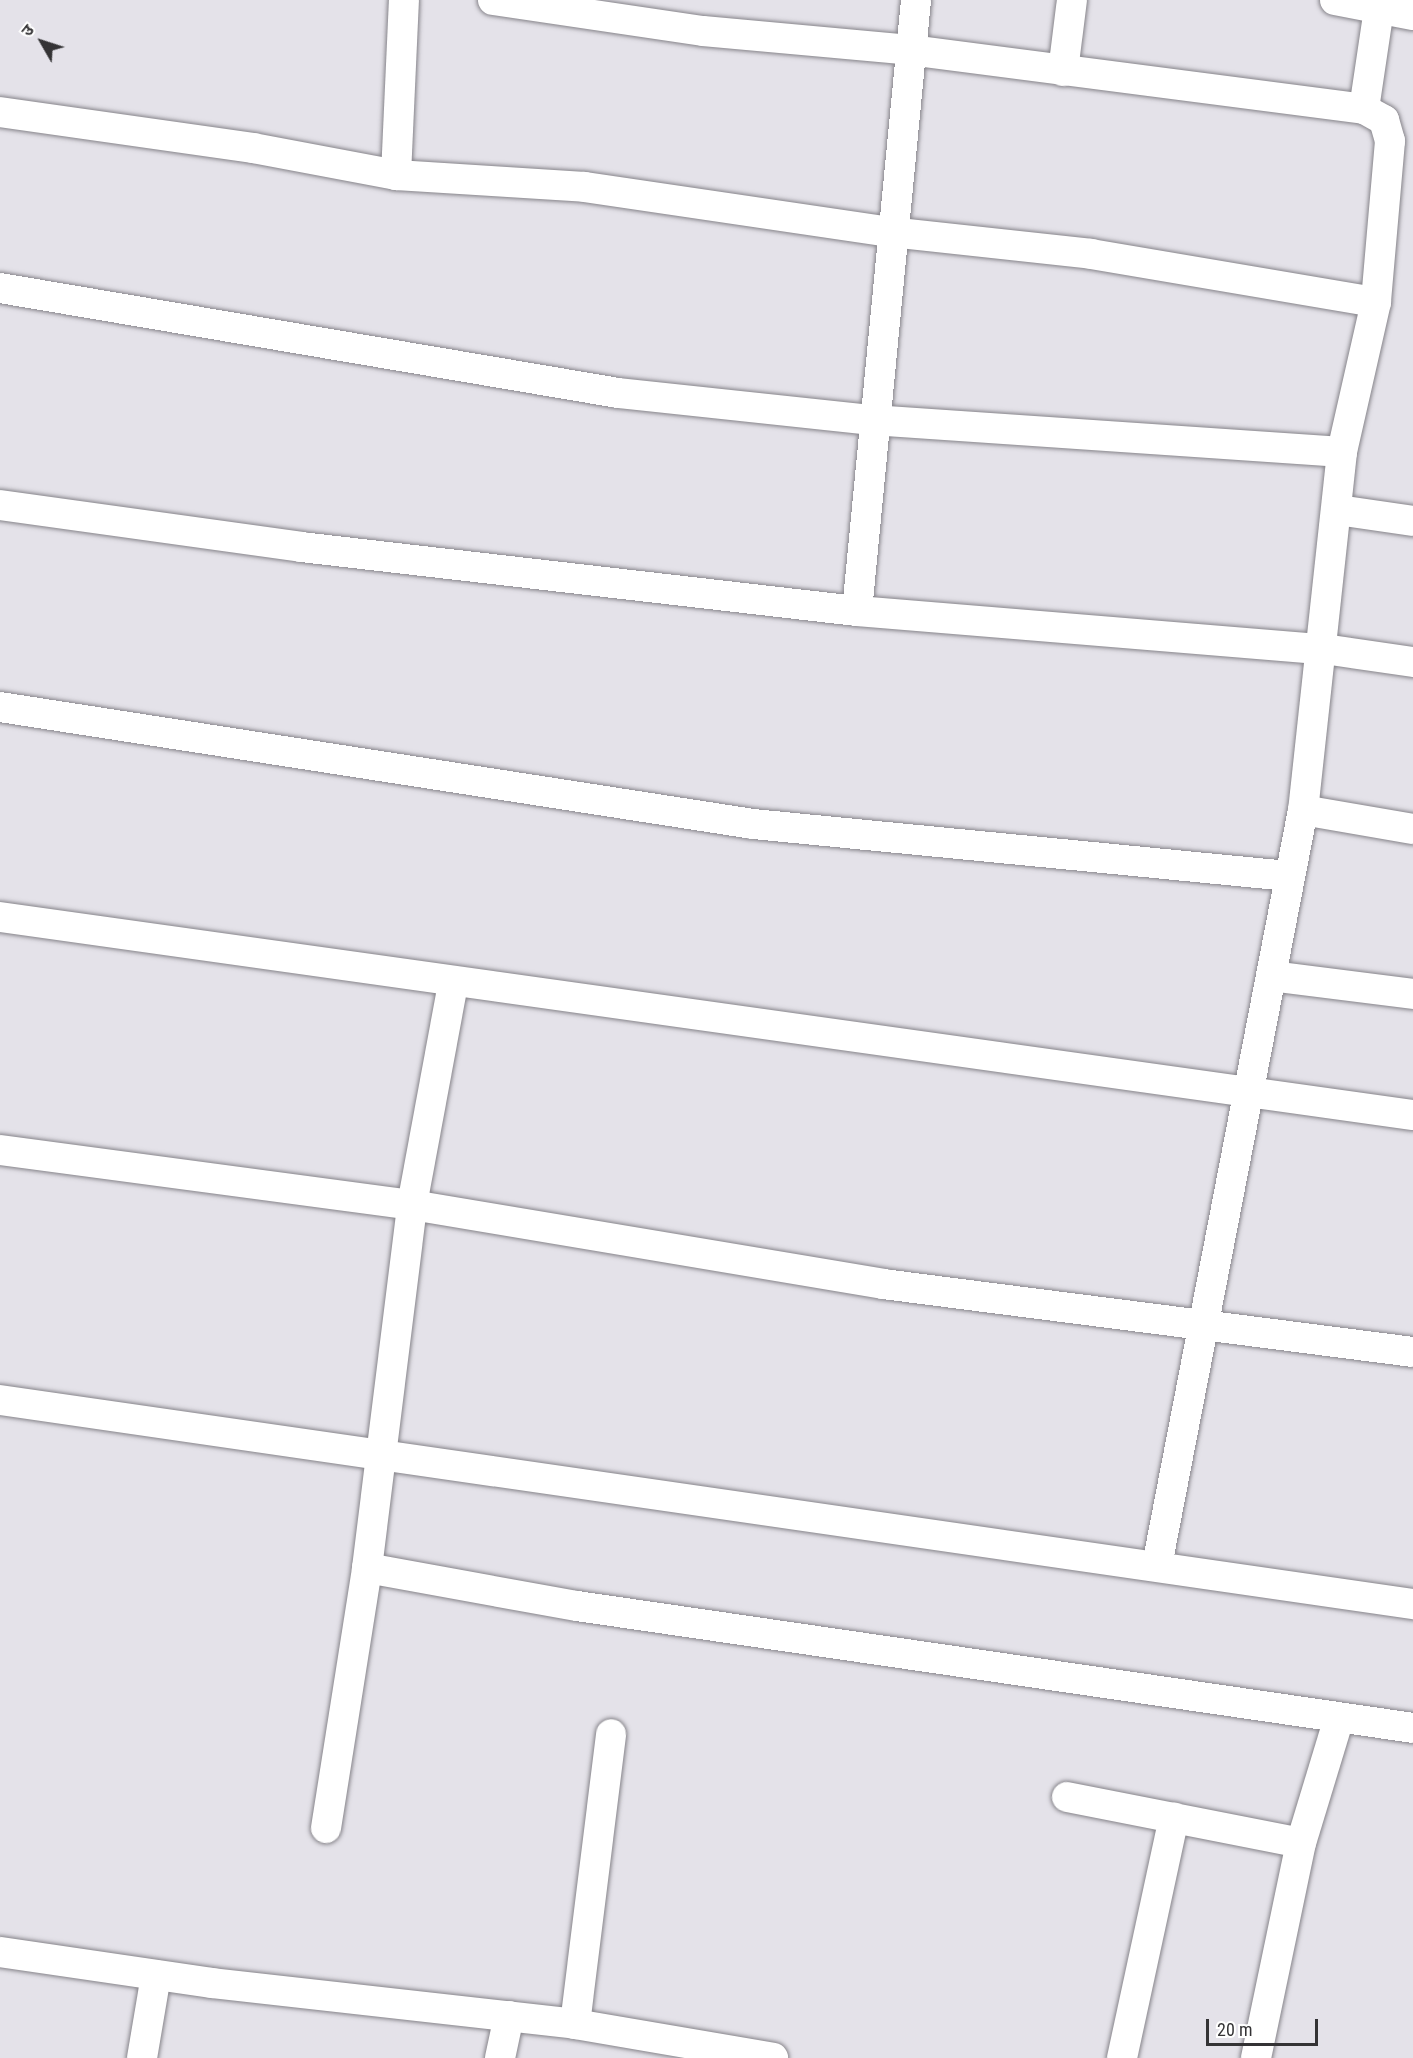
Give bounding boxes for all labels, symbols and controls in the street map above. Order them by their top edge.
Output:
north arrow [12,12,72,72]
text: उ [17,21,38,40]
scale bar [1209,2007,1322,2045]
text: 20 m [1217,2019,1252,2040]

